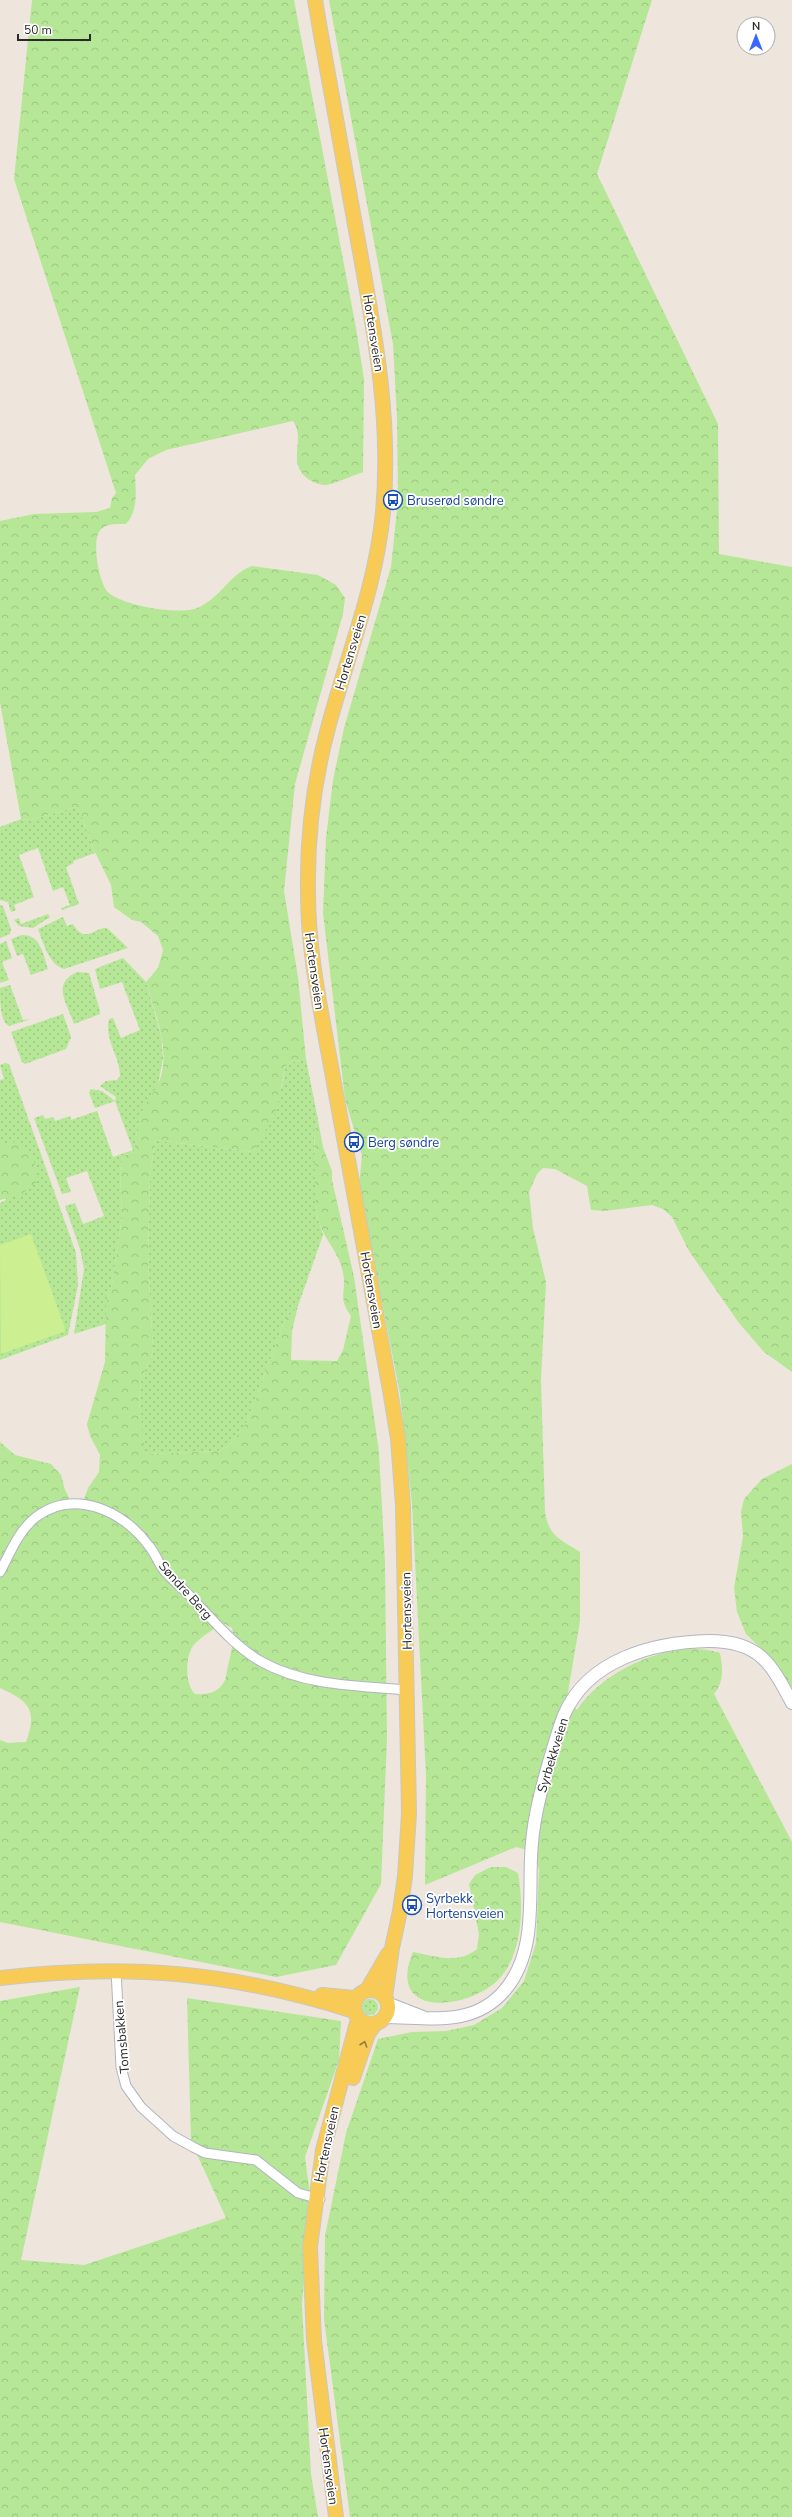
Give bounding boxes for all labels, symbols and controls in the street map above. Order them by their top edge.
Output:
scale bar [18,16,90,42]
north arrow [736,16,776,56]
text: N [752,19,760,34]
text: 50 m [24,22,52,38]
street label: Hortensveien [358,293,388,373]
bus stop icon: Bruserød søndre [382,489,404,511]
place label: Bruserød søndre [407,492,504,510]
street label: Hortensveien [331,612,371,692]
street label: Hortensveien [300,931,328,1011]
bus stop icon: Berg søndre [343,1131,365,1153]
place label: Berg søndre [368,1134,439,1152]
street label: Hortensveien [355,1250,387,1330]
street label: Søndre Berg [154,1558,216,1624]
street label: Hortensveien [397,1572,417,1650]
street label: Syrbekkveien [533,1716,573,1795]
place label: Syrbekk Hortensveien [426,1890,504,1923]
bus stop icon: Syrbekk Hortensveien [401,1894,423,1916]
street label: Tomsbakken [110,2000,134,2074]
one-way arrow [360,2040,368,2047]
street label: Hortensveien [310,2104,344,2184]
street label: Hortensveien [314,2426,342,2506]

